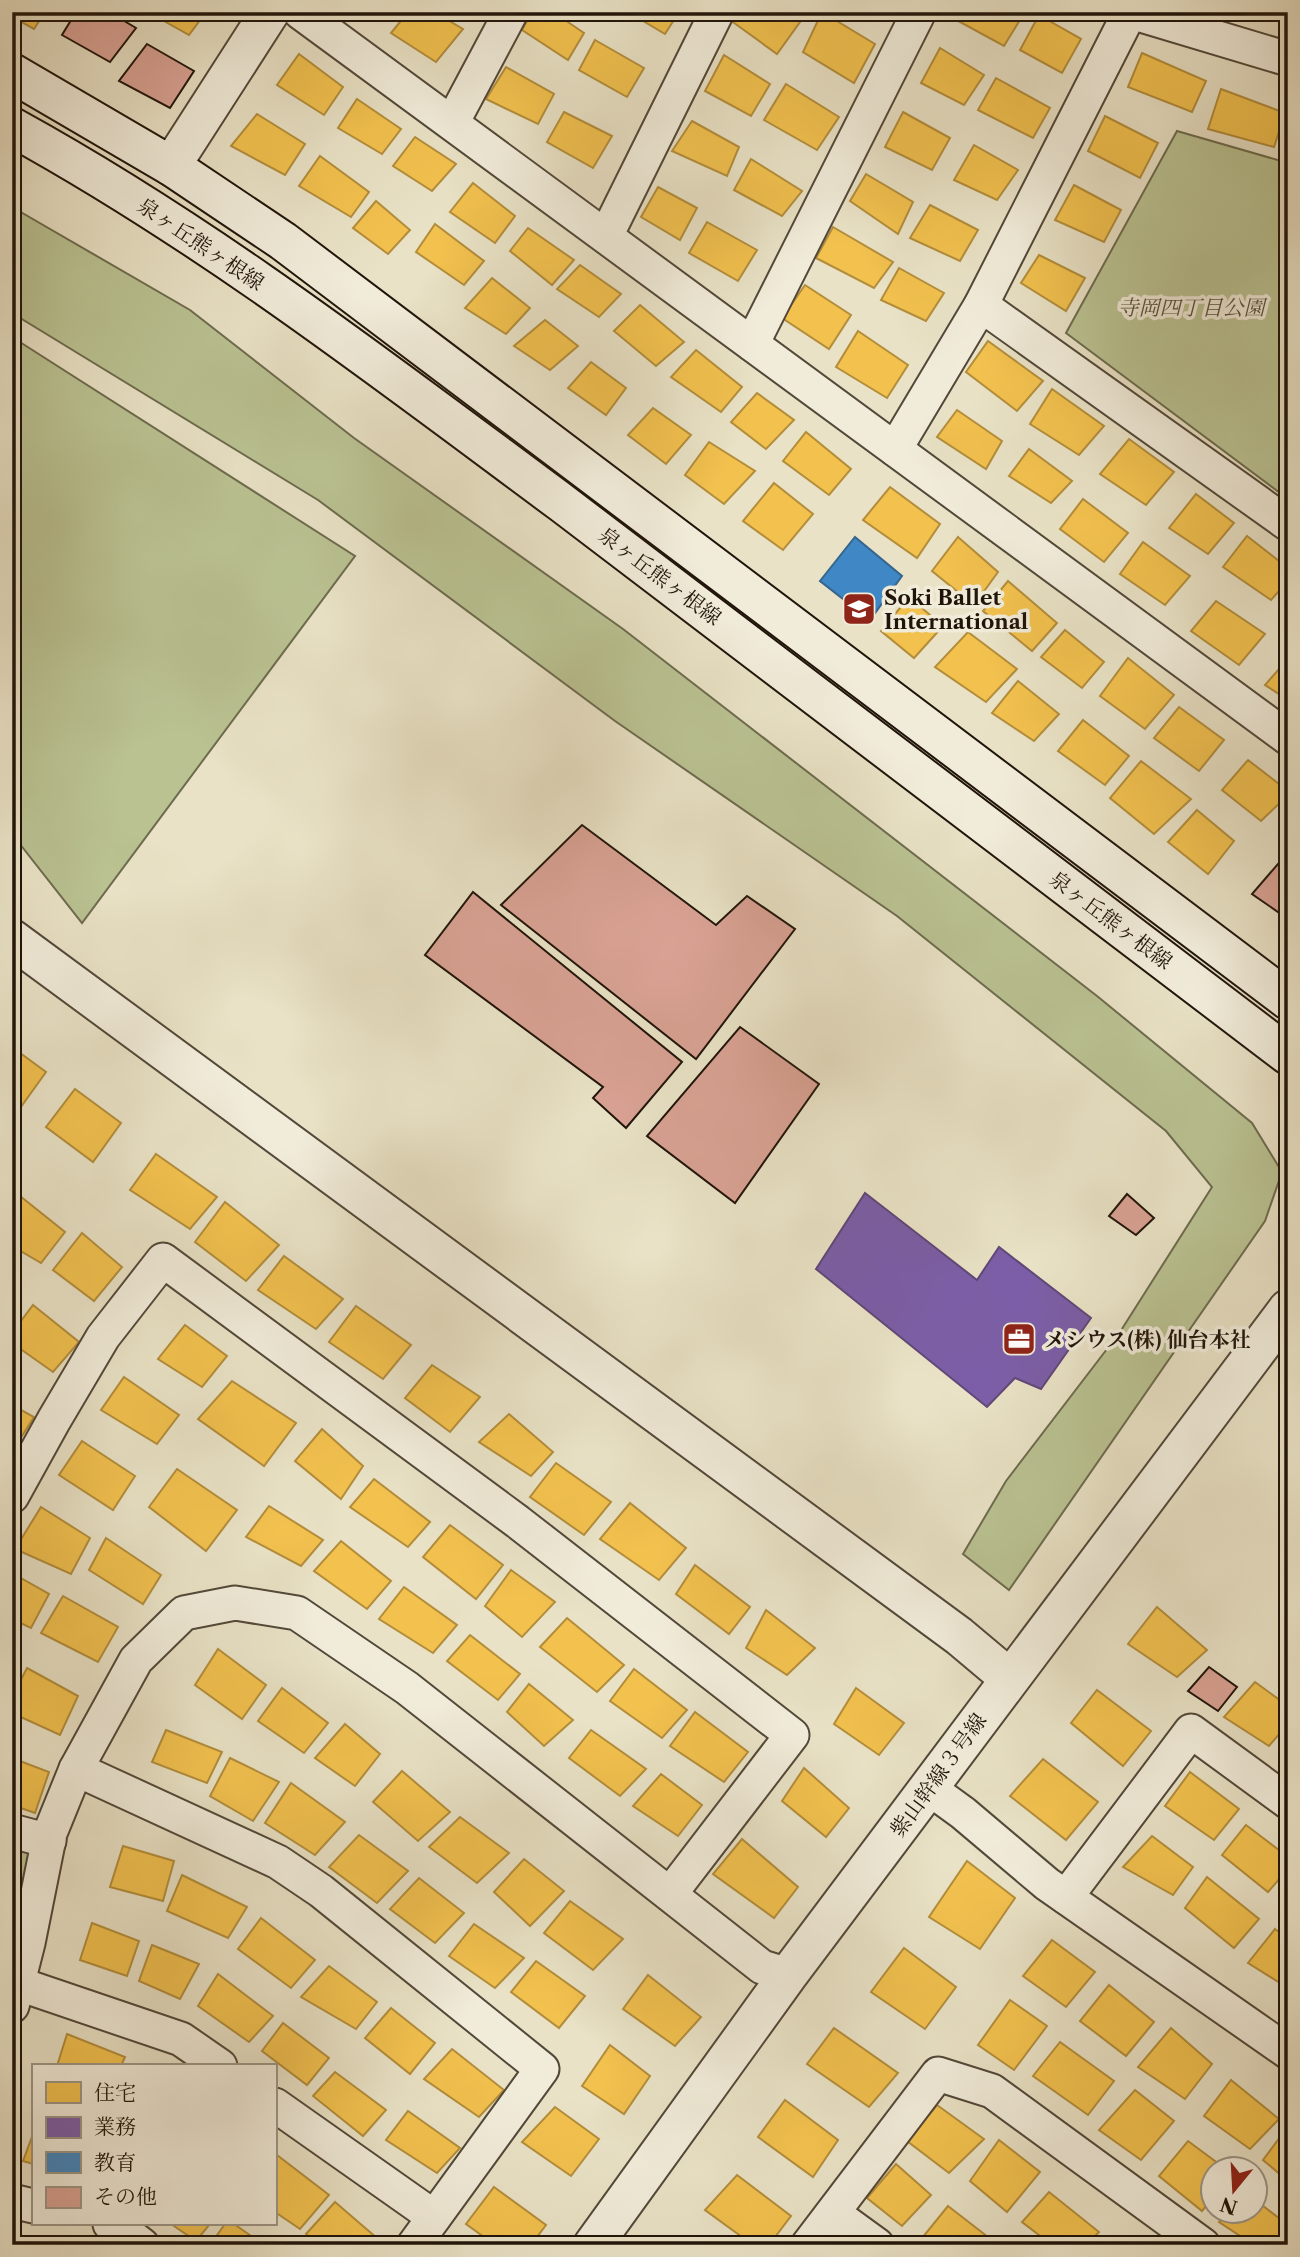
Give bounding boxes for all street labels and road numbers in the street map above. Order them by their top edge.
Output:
street label: 泉ヶ丘熊ヶ根線 [133,193,269,295]
street label: 泉ヶ丘熊ヶ根線 [594,522,726,630]
street label: 泉ヶ丘熊ヶ根線 [1045,866,1177,974]
street label: 紫山幹線３号線 [885,1708,991,1842]

